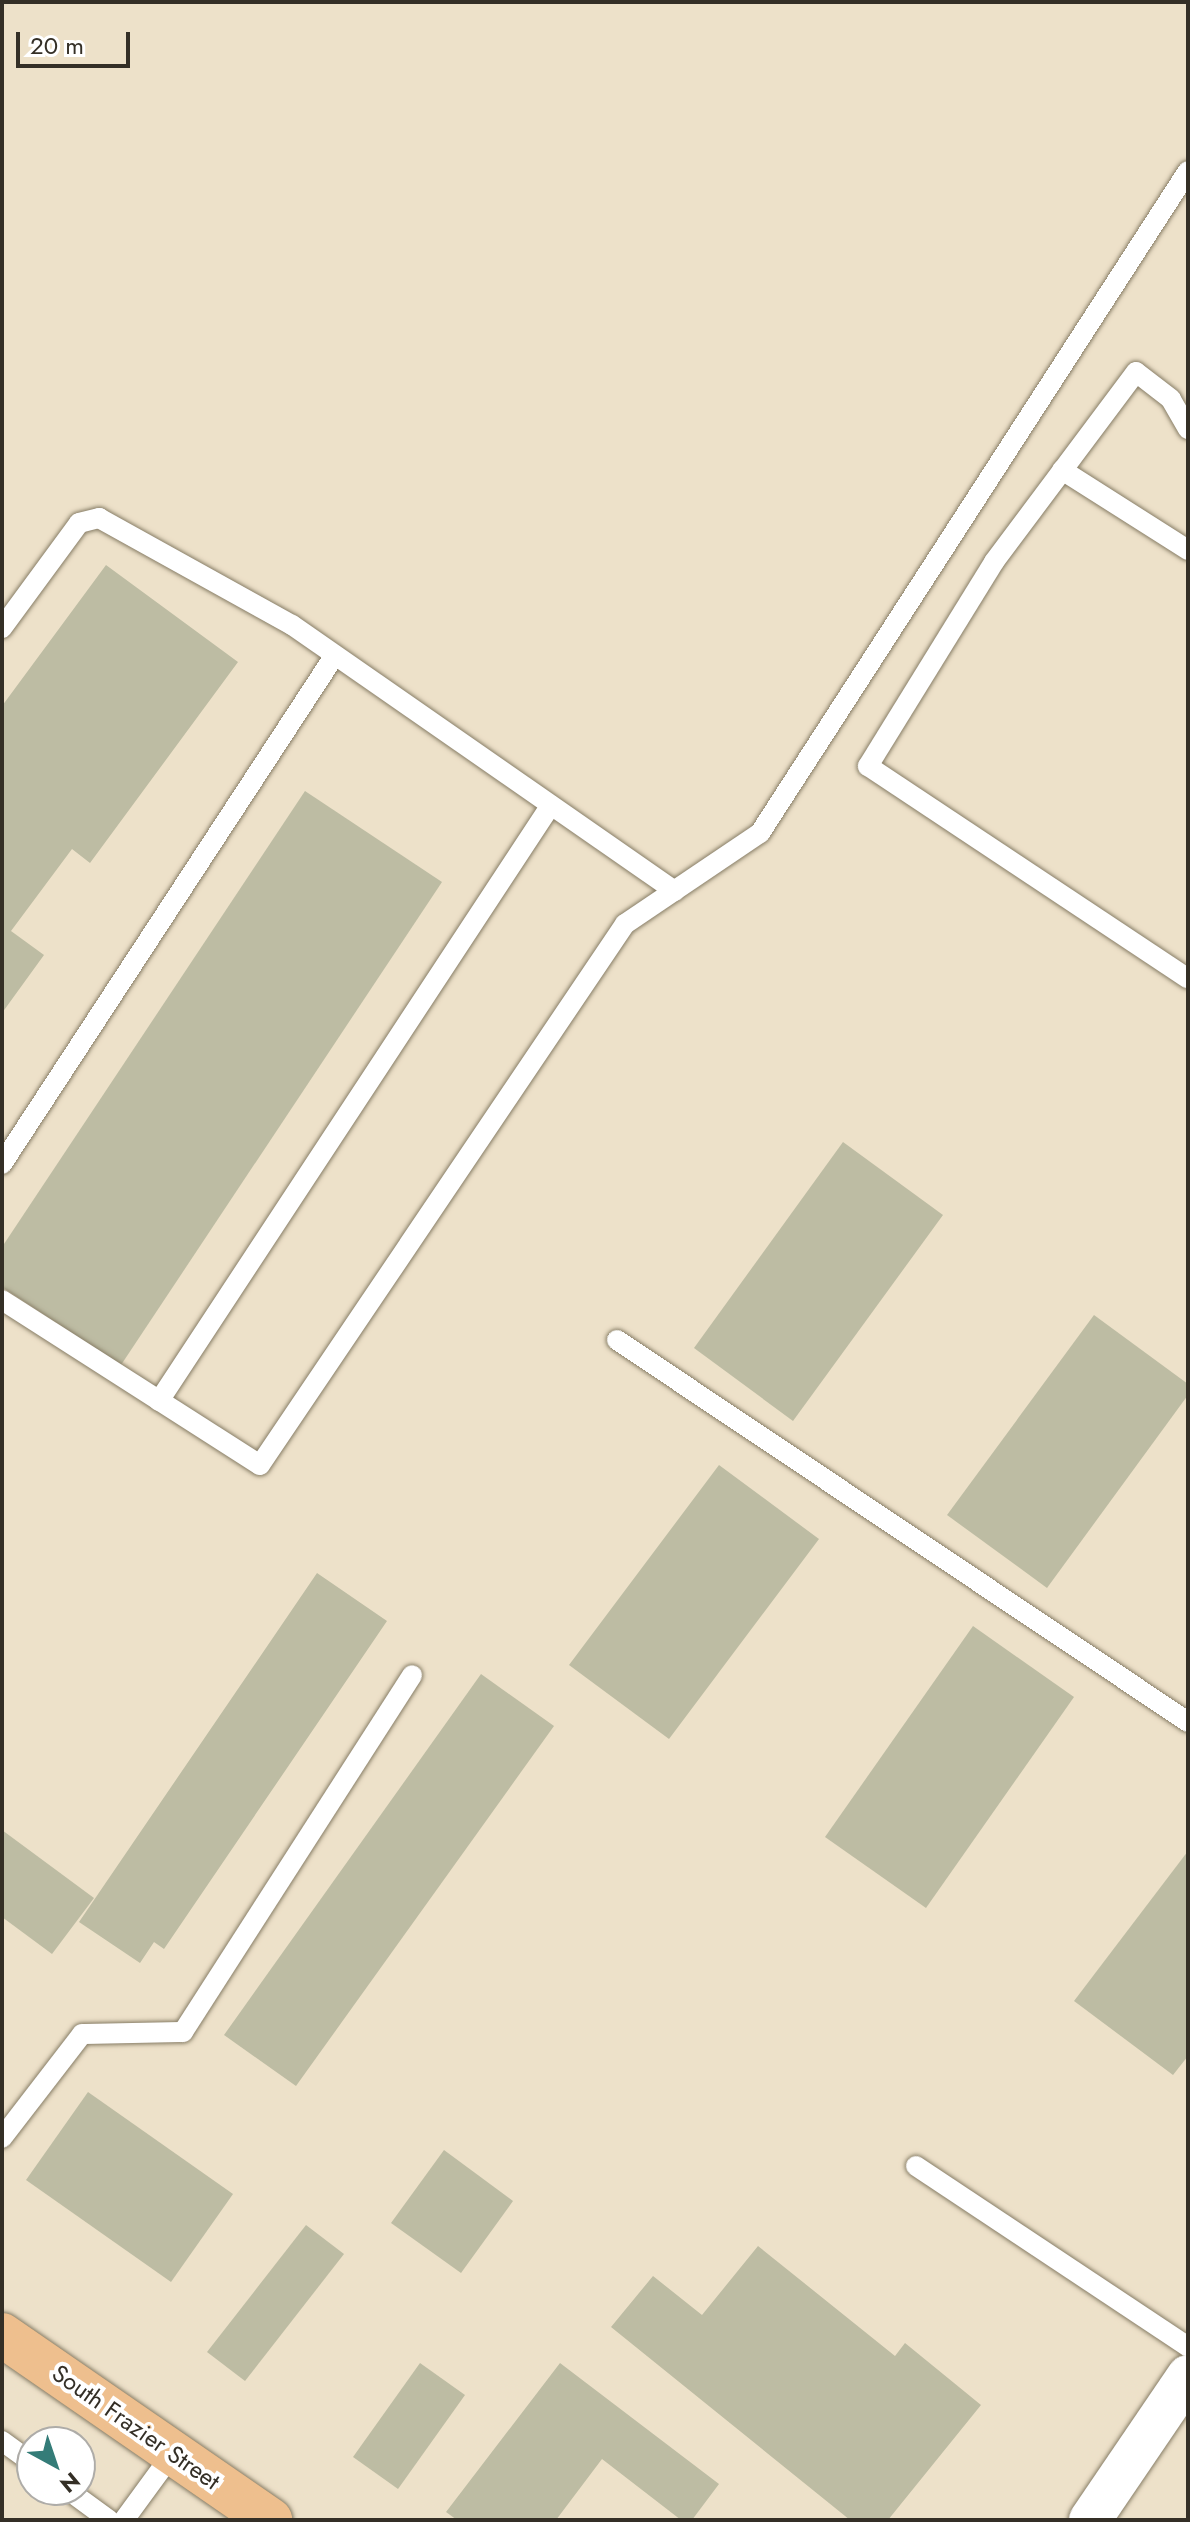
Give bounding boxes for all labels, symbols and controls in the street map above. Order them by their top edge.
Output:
scale bar [20,16,134,66]
text: 20 m [30,28,84,63]
street label: South Frazier Street [47,2358,225,2496]
north arrow [16,2426,96,2506]
text: N [53,2465,87,2501]

